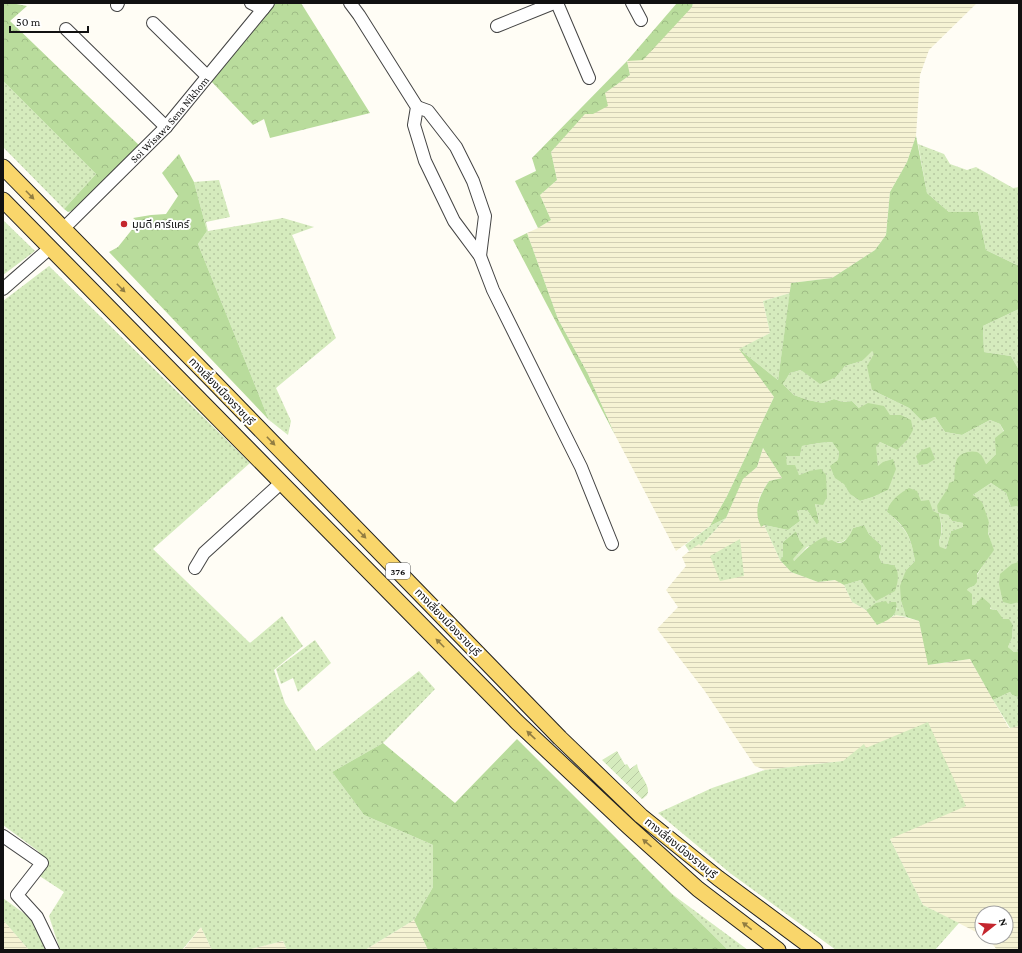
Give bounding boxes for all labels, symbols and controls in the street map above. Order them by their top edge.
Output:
scale bar [10,8,88,34]
text: 50 m [16,15,41,29]
street label: Soi Wisawa Sena Nikhom [128,74,211,165]
one-way arrow [25,190,35,200]
place label: มุมดี คาร์แคร์ [132,218,190,231]
marker: มุมดี คาร์แคร์ [119,219,129,229]
one-way arrow [116,283,126,293]
street label: ทางเลี่ยงเมืองราชบุรี [186,353,259,428]
one-way arrow [266,436,276,446]
one-way arrow [357,529,367,539]
road number: 376 [386,563,410,579]
street label: ทางเลี่ยงเมืองราชบุรี [412,584,485,659]
one-way arrow [435,638,444,648]
one-way arrow [526,731,536,740]
street label: ทางเลี่ยงเมืองราชบุรี [642,814,721,882]
one-way arrow [642,839,652,848]
north arrow [974,905,1014,945]
text: N [997,917,1011,928]
one-way arrow [741,922,752,930]

